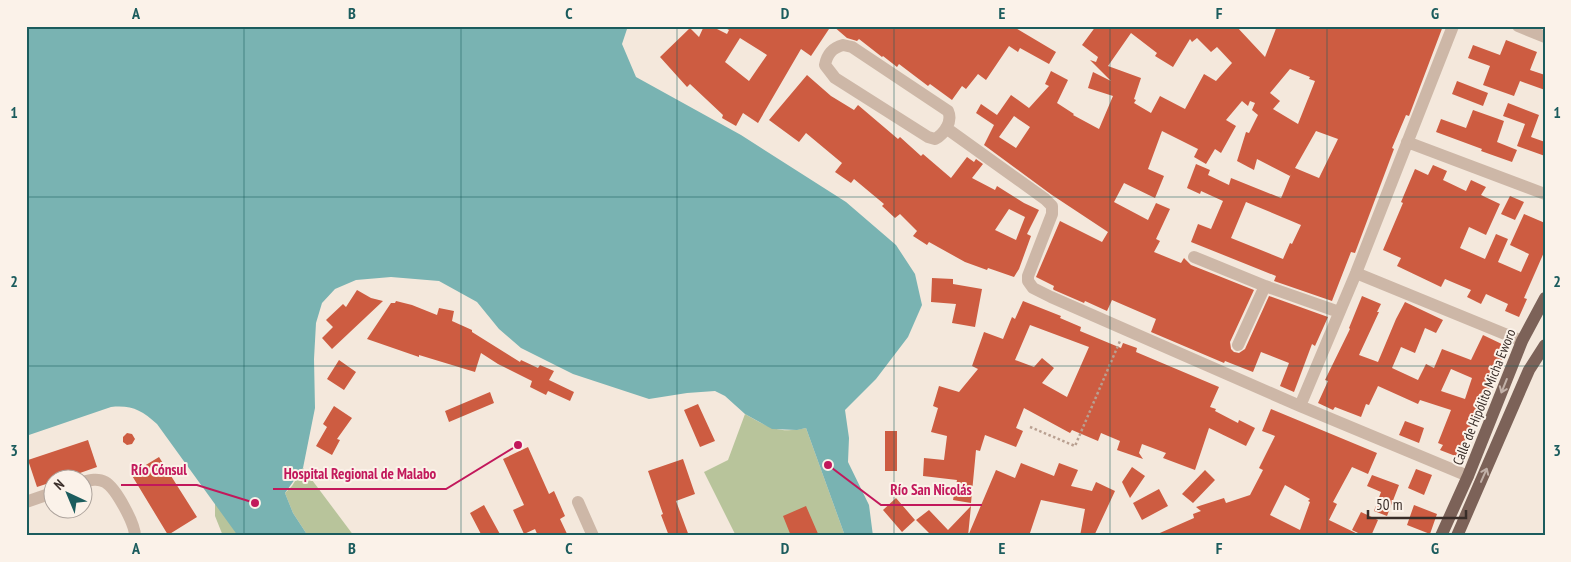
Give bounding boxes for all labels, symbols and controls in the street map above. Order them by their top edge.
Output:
text: A [131,3,141,23]
text: B [348,3,356,23]
text: C [565,3,573,23]
text: D [781,3,790,23]
text: E [999,3,1006,23]
text: F [1216,3,1223,23]
text: G [1431,3,1439,23]
text: 1 [10,102,18,122]
text: 1 [1553,102,1561,122]
text: 2 [10,271,18,291]
text: 2 [1553,271,1561,291]
street label: Calle de Hipólito Micha Eworo [1448,326,1520,468]
one-way arrow [1498,378,1508,393]
text: 3 [10,440,18,460]
text: 3 [1553,440,1561,460]
callout: Río Cónsul [121,455,197,485]
callout: Hospital Regional de Malabo [273,459,446,489]
text: Río Cónsul [131,460,187,479]
text: Hospital Regional de Malabo [284,464,437,483]
one-way arrow [1479,468,1489,483]
north arrow [42,470,92,520]
callout: Río San Nicolás [881,475,982,505]
text: N [50,476,68,494]
text: Río San Nicolás [890,480,972,499]
scale bar [1368,487,1466,519]
text: 50 m [1376,495,1402,514]
text: A [131,538,141,558]
text: B [348,538,356,558]
text: C [565,538,573,558]
text: D [781,538,790,558]
text: E [999,538,1006,558]
text: F [1216,538,1223,558]
text: G [1431,538,1439,558]

